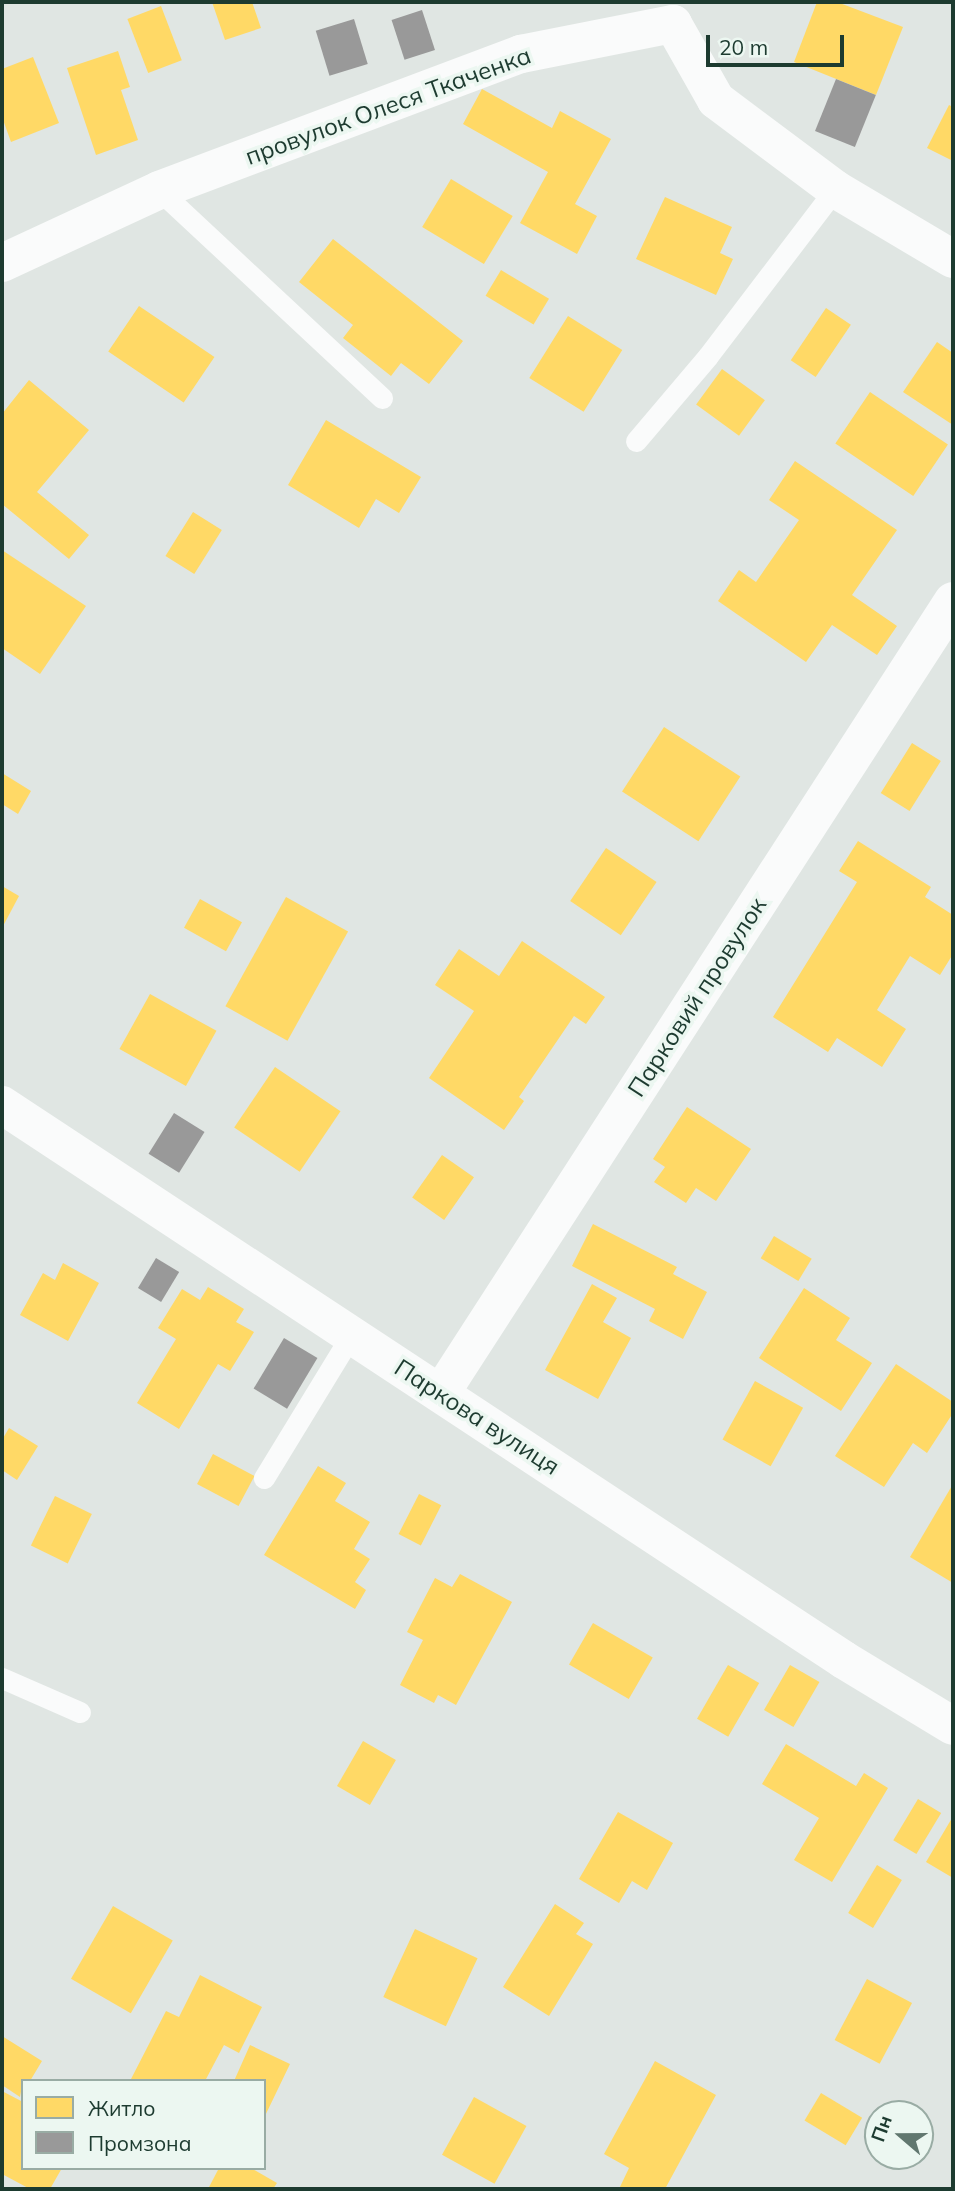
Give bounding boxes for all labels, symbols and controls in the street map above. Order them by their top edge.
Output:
scale bar [710,21,848,65]
text: 20 m [719,34,768,60]
street label: провулок Олеся Ткаченка [241,41,535,171]
street label: Парковий провулок [622,892,772,1102]
street label: Паркова вулиця [389,1353,565,1481]
legend [21,2079,266,2170]
text: Житло [88,2095,155,2121]
north arrow [864,2100,934,2170]
text: Пн [865,2112,897,2145]
text: Промзона [88,2130,191,2156]

